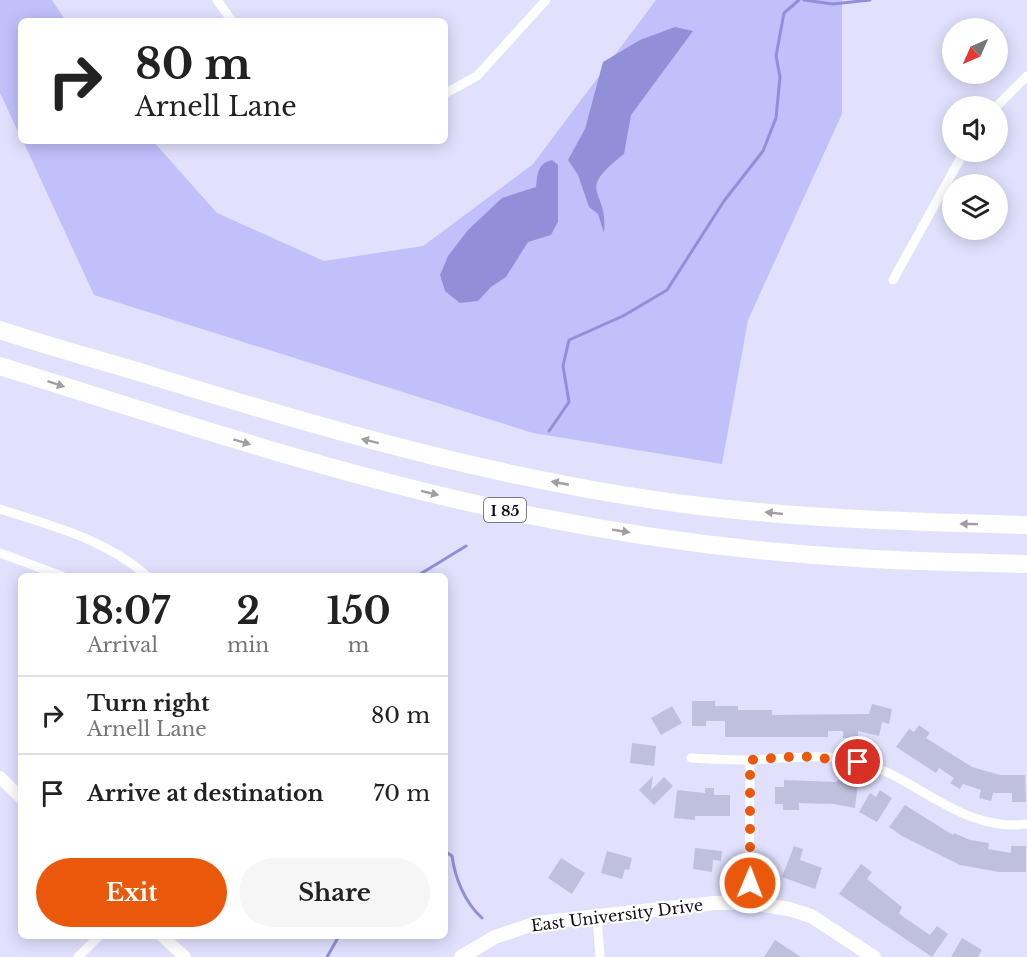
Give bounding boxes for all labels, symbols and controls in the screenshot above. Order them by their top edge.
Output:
north arrow [942,18,1008,84]
map controls [942,18,1008,240]
text: 80 m [135,38,251,90]
icon: right [36,42,114,120]
text: Arnell Lane [135,90,297,123]
button: sound [942,96,1008,162]
button: layers [942,174,1008,240]
one-way arrow [47,379,65,389]
one-way arrow [361,435,379,445]
one-way arrow [233,437,251,447]
one-way arrow [550,478,569,487]
one-way arrow [421,489,439,499]
road number: I 85 [484,498,526,522]
one-way arrow [764,508,783,518]
one-way arrow [959,519,978,528]
one-way arrow [612,527,631,536]
text: 18:07 [75,589,170,634]
text: 2 [236,589,260,634]
text: 150 [326,589,391,634]
text: Arrival [87,633,158,657]
text: min [227,633,269,657]
text: m [348,633,369,657]
text: Turn right [87,690,209,717]
icon: right [36,699,69,732]
text: 80 m [371,702,430,729]
text: Arnell Lane [87,717,207,741]
pin [832,736,883,787]
icon: arrive [841,745,874,778]
icon: arrive [36,777,69,810]
text: Arrive at destination [87,780,324,807]
text: 70 m [373,780,430,807]
position arrow [718,851,782,915]
button: Exit [36,858,227,927]
button: Share [239,858,430,927]
street label: East University Drive [530,895,704,935]

